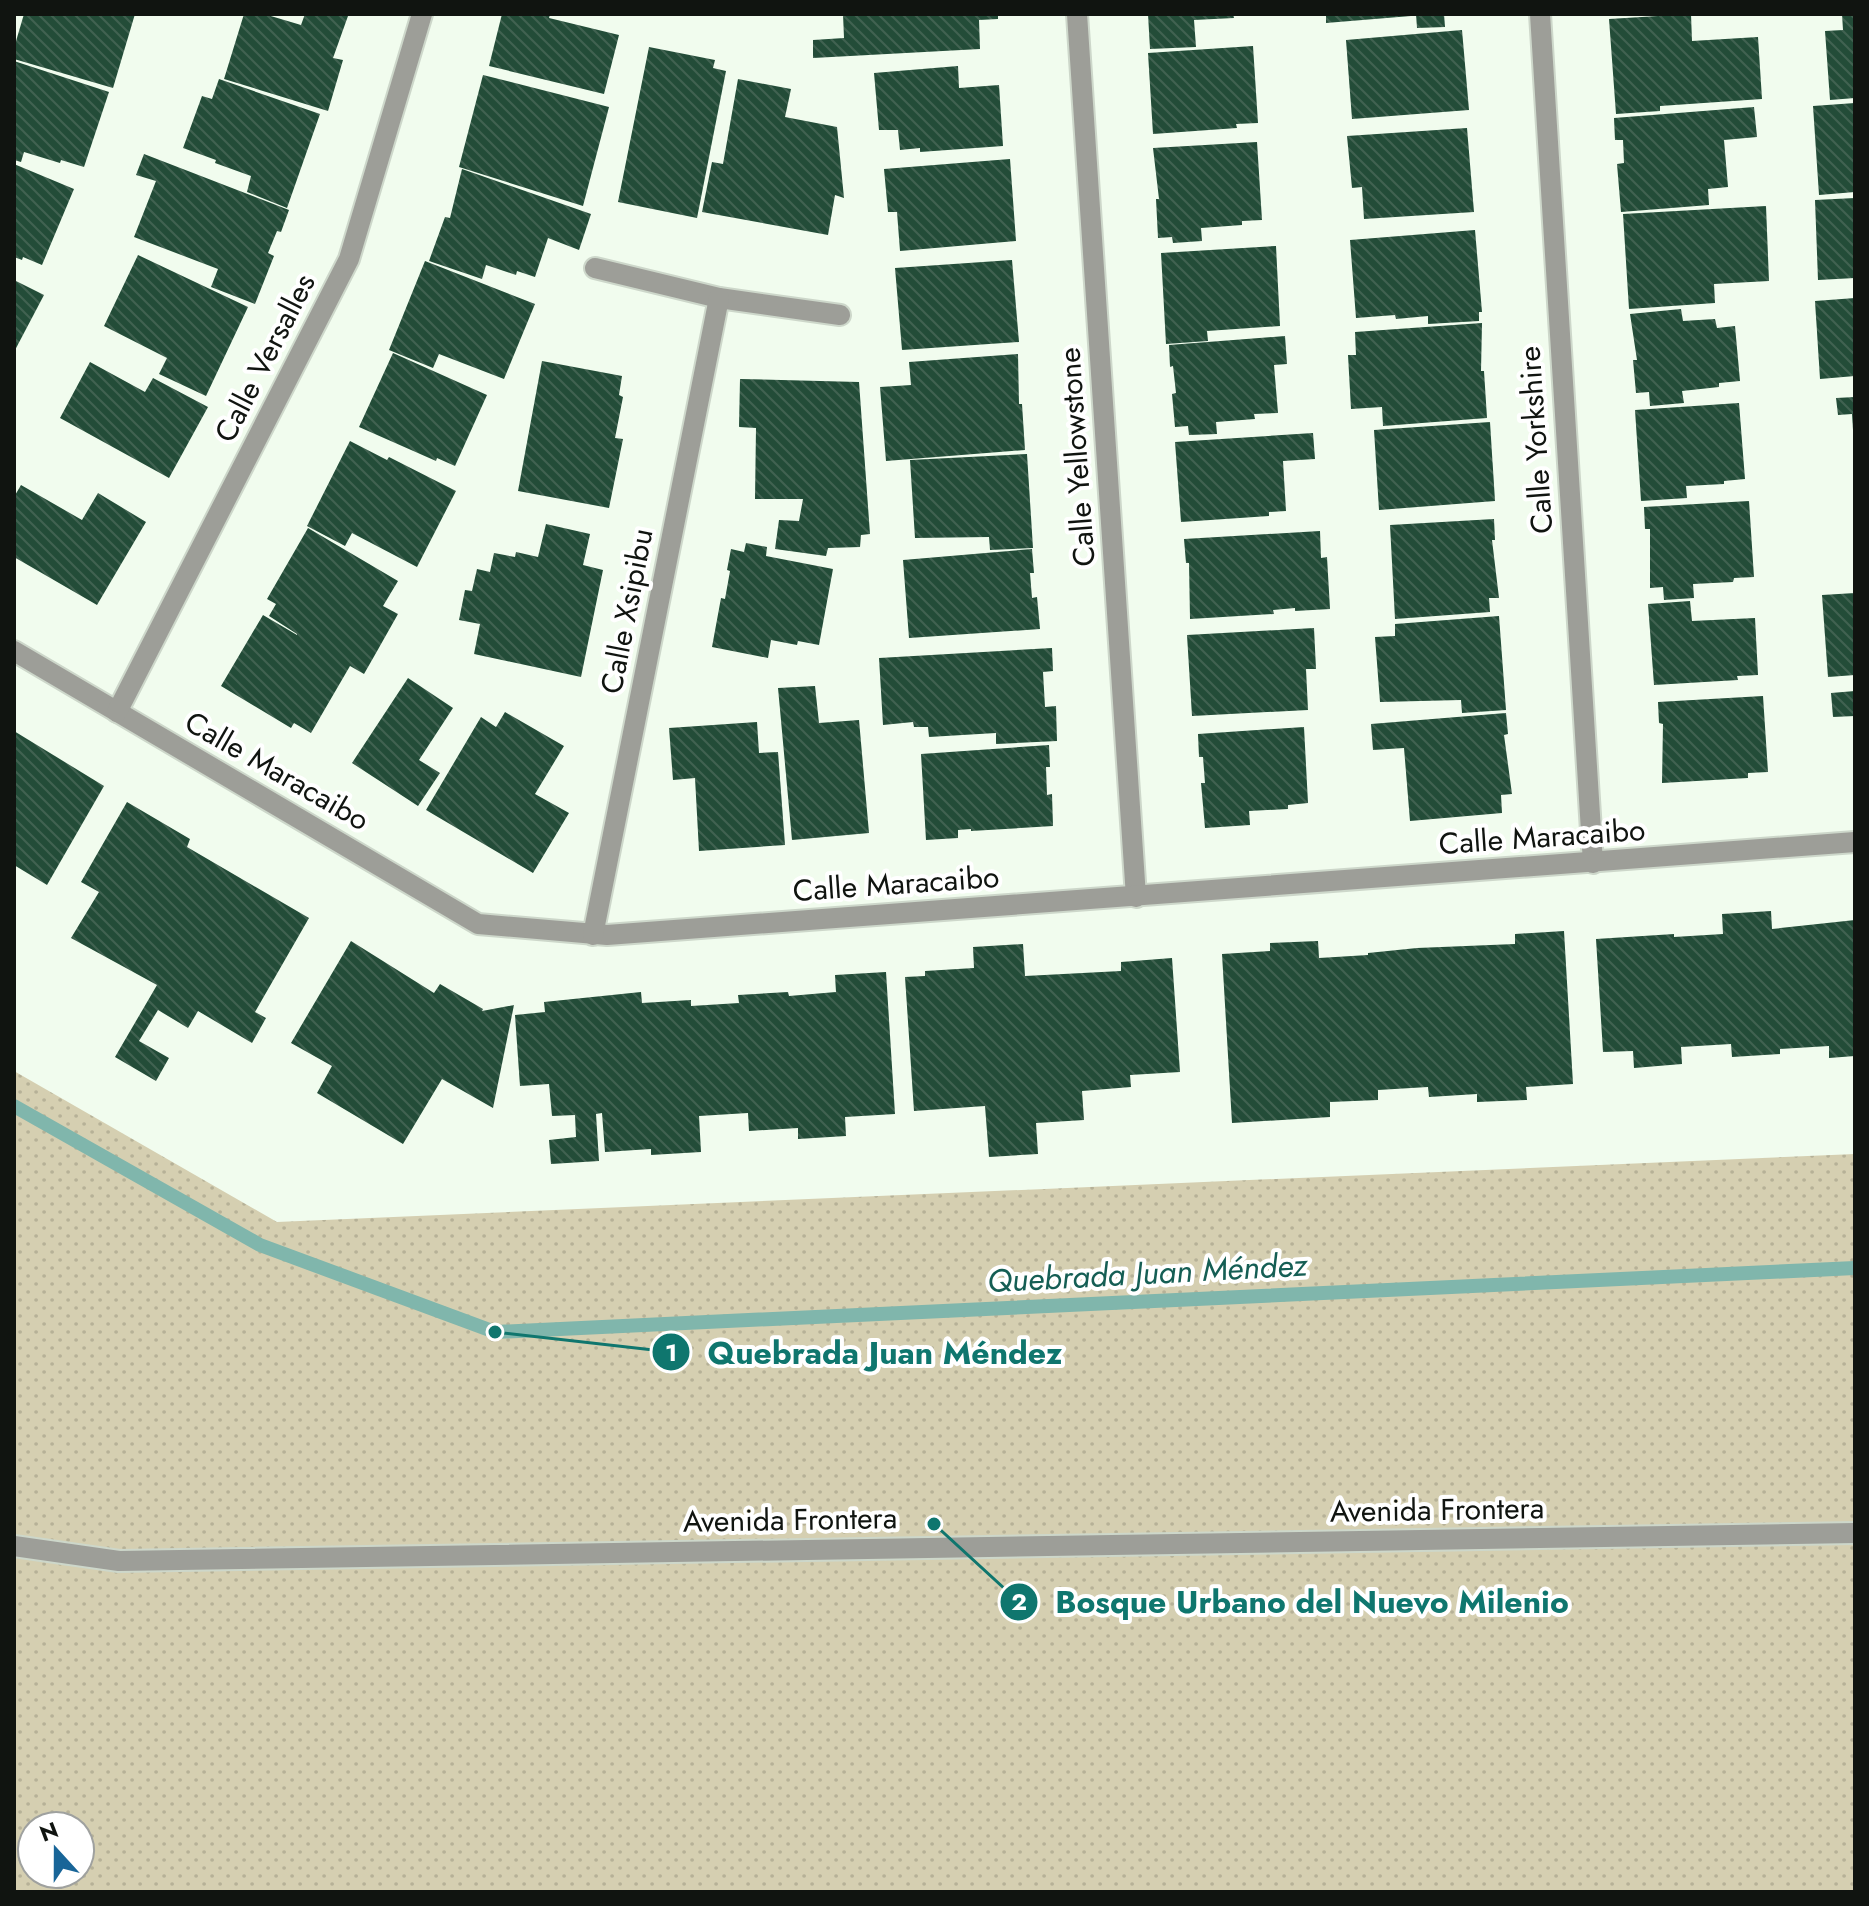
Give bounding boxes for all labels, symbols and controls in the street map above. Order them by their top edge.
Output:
street label: Calle Versalles [204,266,326,450]
street label: Calle Yorkshire [1508,345,1564,535]
street label: Calle Yellowstone [1047,346,1106,568]
street label: Calle Xsipibu [589,525,664,697]
street label: Calle Maracaibo [177,700,378,841]
street label: Calle Maracaibo [1437,808,1647,865]
street label: Calle Maracaibo [791,855,1001,912]
water label: Quebrada Juan Méndez [986,1242,1310,1304]
callout: Quebrada Juan Méndez [651,1324,1078,1380]
text: Quebrada Juan Méndez [708,1330,1063,1376]
text: 1 [665,1335,677,1370]
street label: Avenida Frontera [1329,1486,1545,1533]
street label: Avenida Frontera [682,1496,898,1543]
callout: Bosque Urbano del Nuevo Milenio [999,1574,1585,1630]
text: Bosque Urbano del Nuevo Milenio [1055,1579,1569,1625]
text: 2 [1011,1584,1027,1619]
north arrow [16,1810,96,1890]
text: N [35,1813,63,1849]

